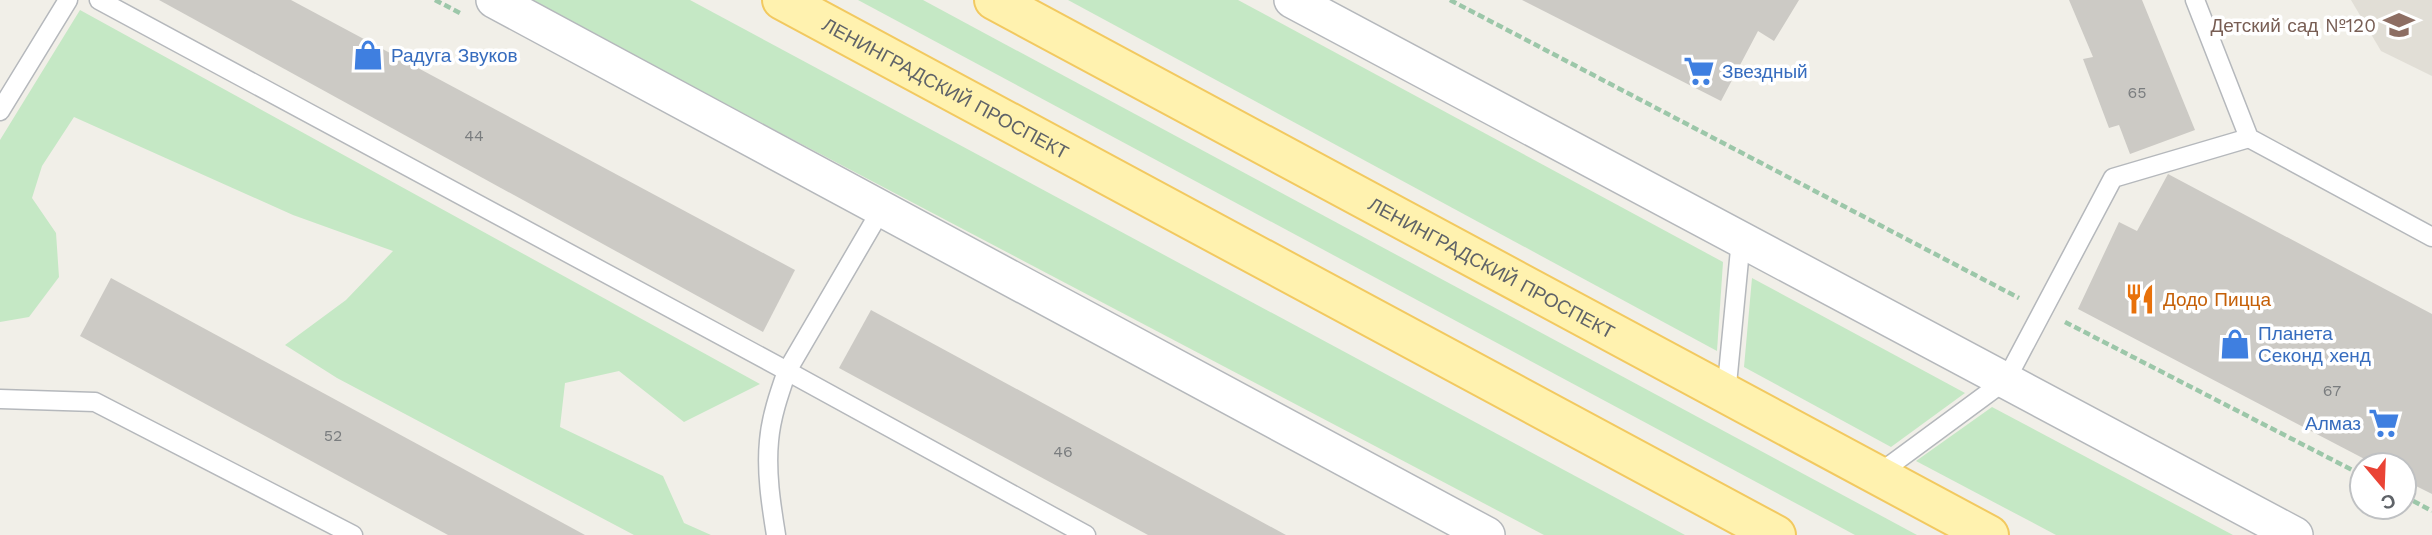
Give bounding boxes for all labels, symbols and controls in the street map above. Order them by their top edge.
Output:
school or university icon: Детский сад №120 [2382,8,2416,42]
street label: ЛЕНИНГРАДСКИЙ ПРОСПЕКТ [819,13,1073,164]
place label: Детский сад №120 [2210,14,2376,37]
shop icon: Радуга Звуков [351,38,385,72]
place label: Радуга Звуков [391,44,518,67]
supermarket icon: Звездный [1682,54,1716,88]
place label: Звездный [1722,60,1808,83]
house number: 65 [2127,83,2147,102]
house number: 44 [464,126,484,145]
street label: ЛЕНИНГРАДСКИЙ ПРОСПЕКТ [1365,192,1619,343]
restaurant icon: Додо Пицца [2123,282,2157,316]
place label: Додо Пицца [2163,288,2271,311]
place label: Планета Секонд хенд [2258,322,2371,367]
shop icon: Планета Секонд хенд [2218,327,2252,361]
house number: 67 [2323,381,2341,400]
supermarket icon: Алмаз [2367,406,2401,440]
place label: Алмаз [2305,412,2361,435]
house number: 52 [324,426,342,445]
house number: 46 [1053,442,1073,461]
north arrow [2348,451,2418,521]
text: С [2378,488,2399,515]

